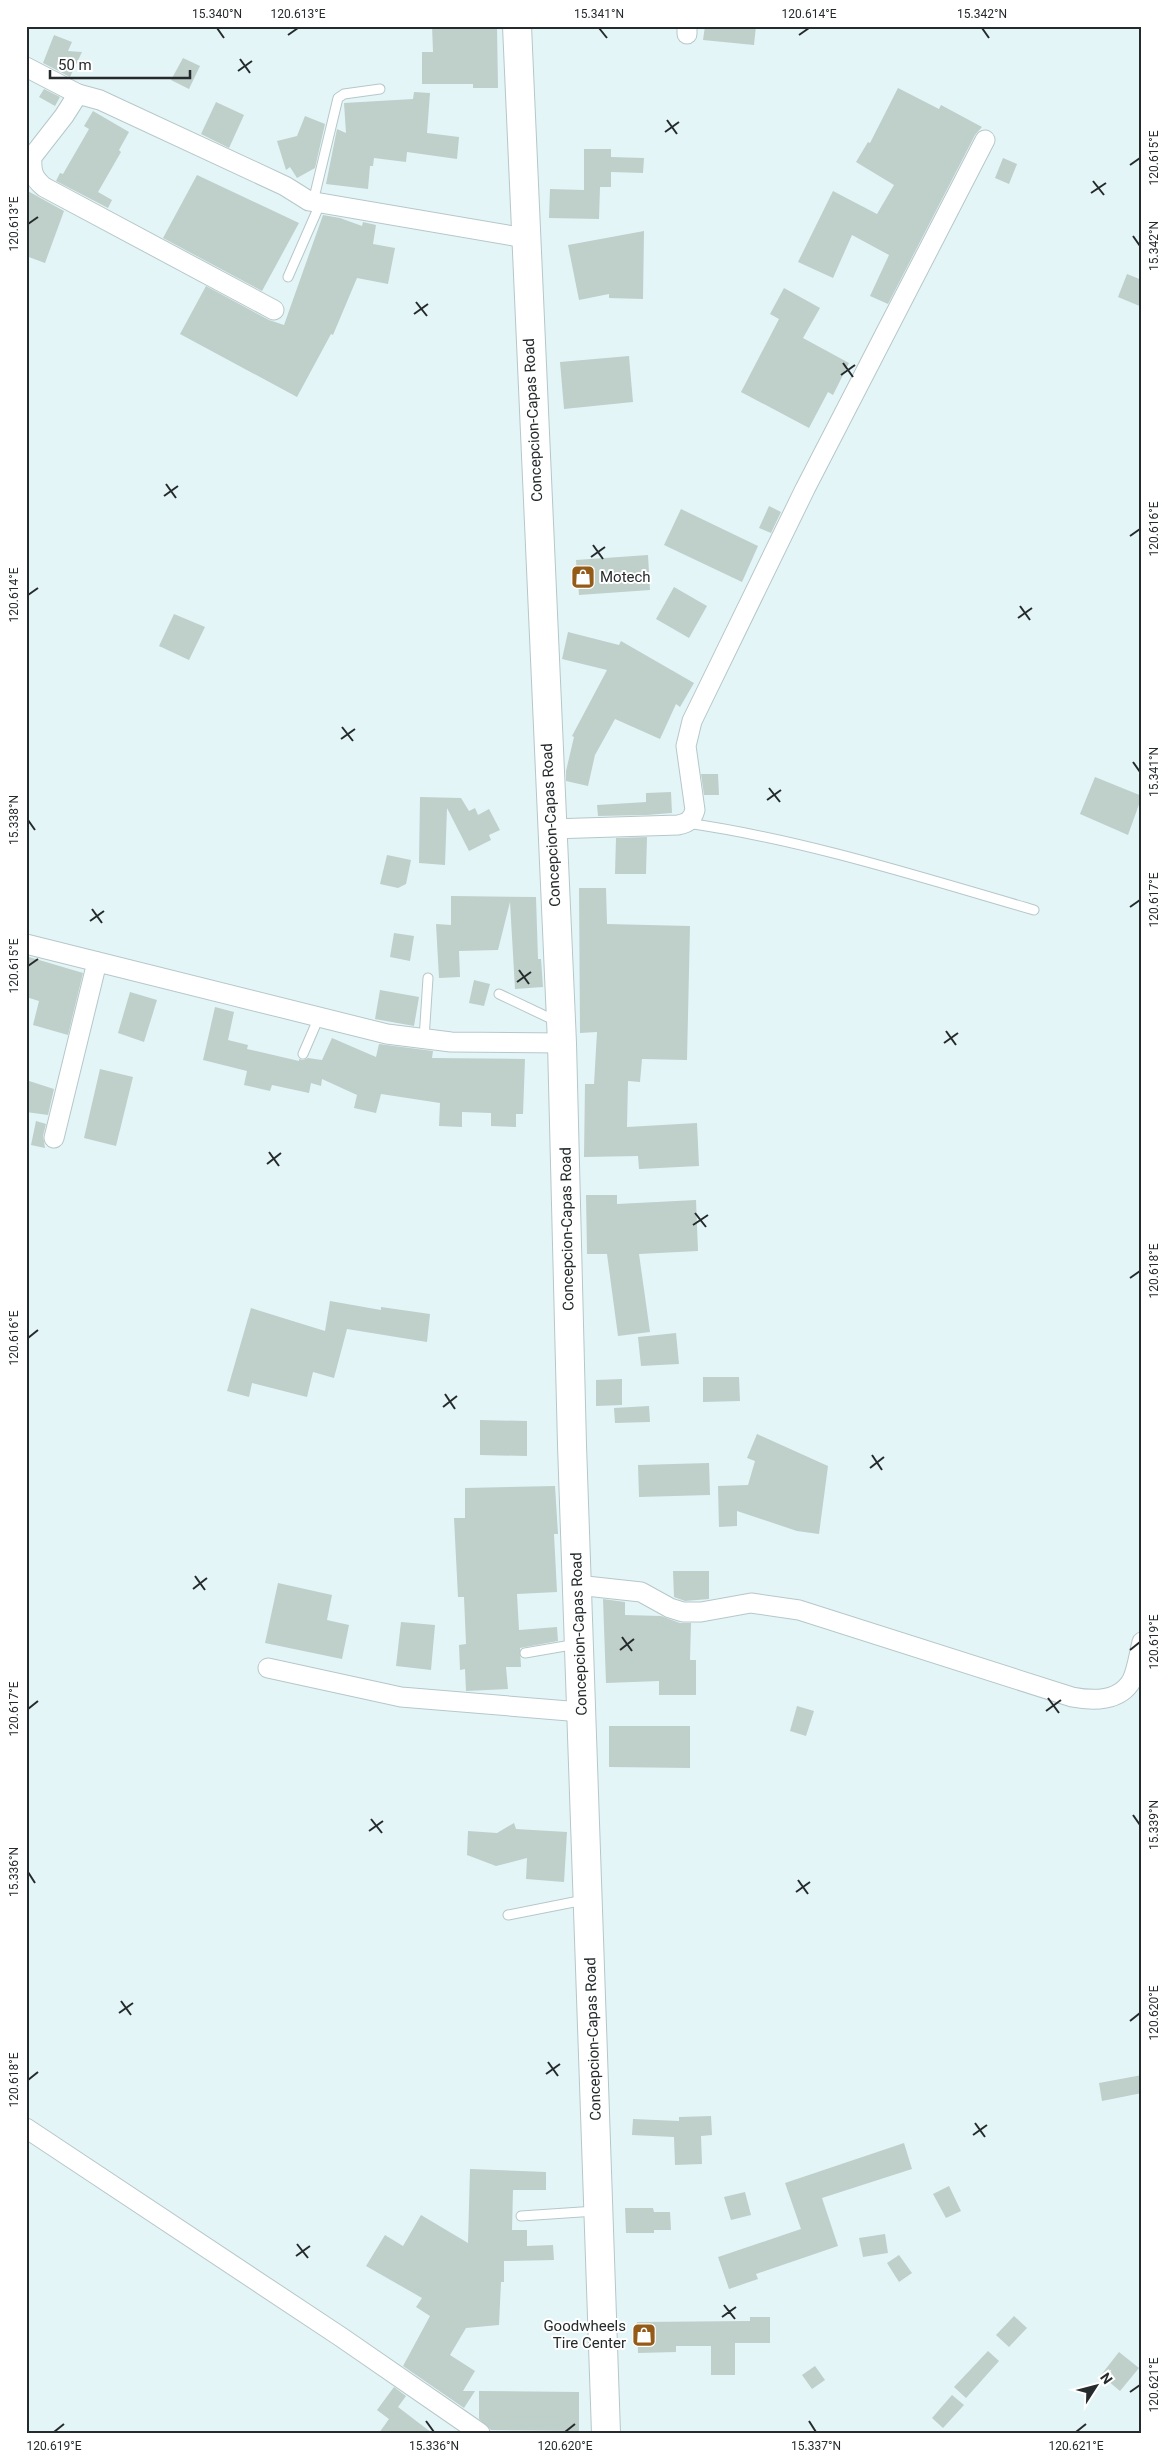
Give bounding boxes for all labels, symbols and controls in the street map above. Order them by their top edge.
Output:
text: 15.340°N [192,7,242,21]
text: 120.613°E [271,7,326,21]
text: 15.341°N [574,7,624,21]
text: 120.614°E [782,7,837,21]
text: 15.342°N [957,7,1007,21]
scale bar [50,48,190,80]
text: 50 m [58,56,92,74]
text: 120.615°E [1147,130,1161,185]
text: 120.613°E [7,196,21,251]
text: 15.342°N [1147,221,1161,271]
street label: Concepcion-Capas Road [520,338,546,502]
text: 120.616°E [1147,501,1161,556]
shop icon: Motech [570,564,596,590]
text: 120.614°E [7,567,21,622]
place label: Motech [600,568,651,586]
street label: Concepcion-Capas Road [538,743,564,907]
text: 15.341°N [1147,747,1161,797]
text: 15.338°N [7,795,21,845]
text: 120.617°E [1147,872,1161,927]
text: 120.615°E [7,938,21,993]
street label: Concepcion-Capas Road [557,1147,577,1311]
text: 120.618°E [1147,1243,1161,1298]
text: 120.616°E [7,1310,21,1365]
street label: Concepcion-Capas Road [567,1552,591,1716]
text: 120.619°E [1147,1614,1161,1669]
text: 120.617°E [7,1681,21,1736]
text: 15.339°N [1147,1800,1161,1850]
text: 15.336°N [7,1847,21,1897]
street label: Concepcion-Capas Road [581,1957,605,2121]
text: 120.620°E [1147,1985,1161,2040]
text: 120.618°E [7,2052,21,2107]
place label: Goodwheels Tire Center [543,2317,626,2352]
shop icon: Goodwheels Tire Center [631,2322,657,2348]
text: 120.621°E [1147,2357,1161,2412]
north arrow [1070,2362,1120,2412]
text: N [1097,2370,1116,2387]
text: 120.619°E [27,2439,82,2453]
text: 15.336°N [409,2439,459,2453]
text: 120.620°E [538,2439,593,2453]
text: 15.337°N [791,2439,841,2453]
text: 120.621°E [1049,2439,1104,2453]

